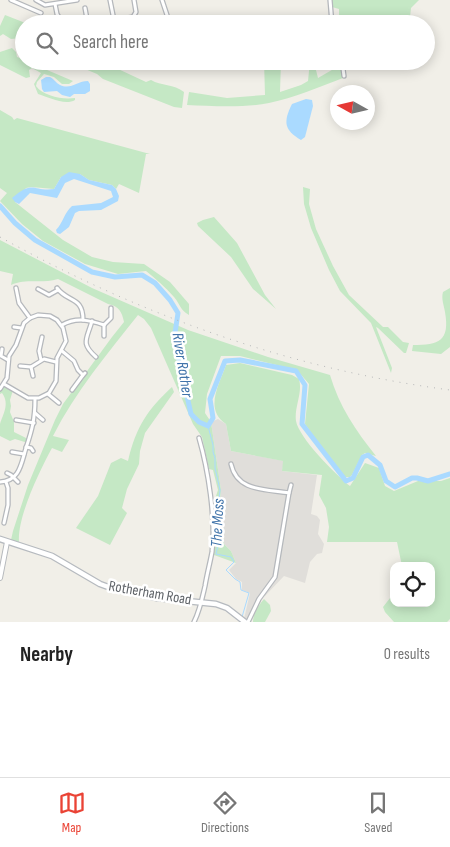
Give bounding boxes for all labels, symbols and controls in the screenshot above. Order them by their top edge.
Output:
search box [15,15,435,70]
icon: search [33,29,61,57]
text: Search here [73,31,149,54]
north arrow [330,85,375,130]
water label: River Rother [168,331,197,399]
water label: The Moss [207,498,229,548]
map controls [390,562,435,607]
button: locate [390,562,435,607]
street label: Rotherham Road [107,576,193,610]
text: Nearby [20,642,73,667]
text: 0 results [384,645,430,664]
tab: Map [58,789,86,836]
tab: Directions [201,789,249,836]
tab: Saved [364,789,392,836]

